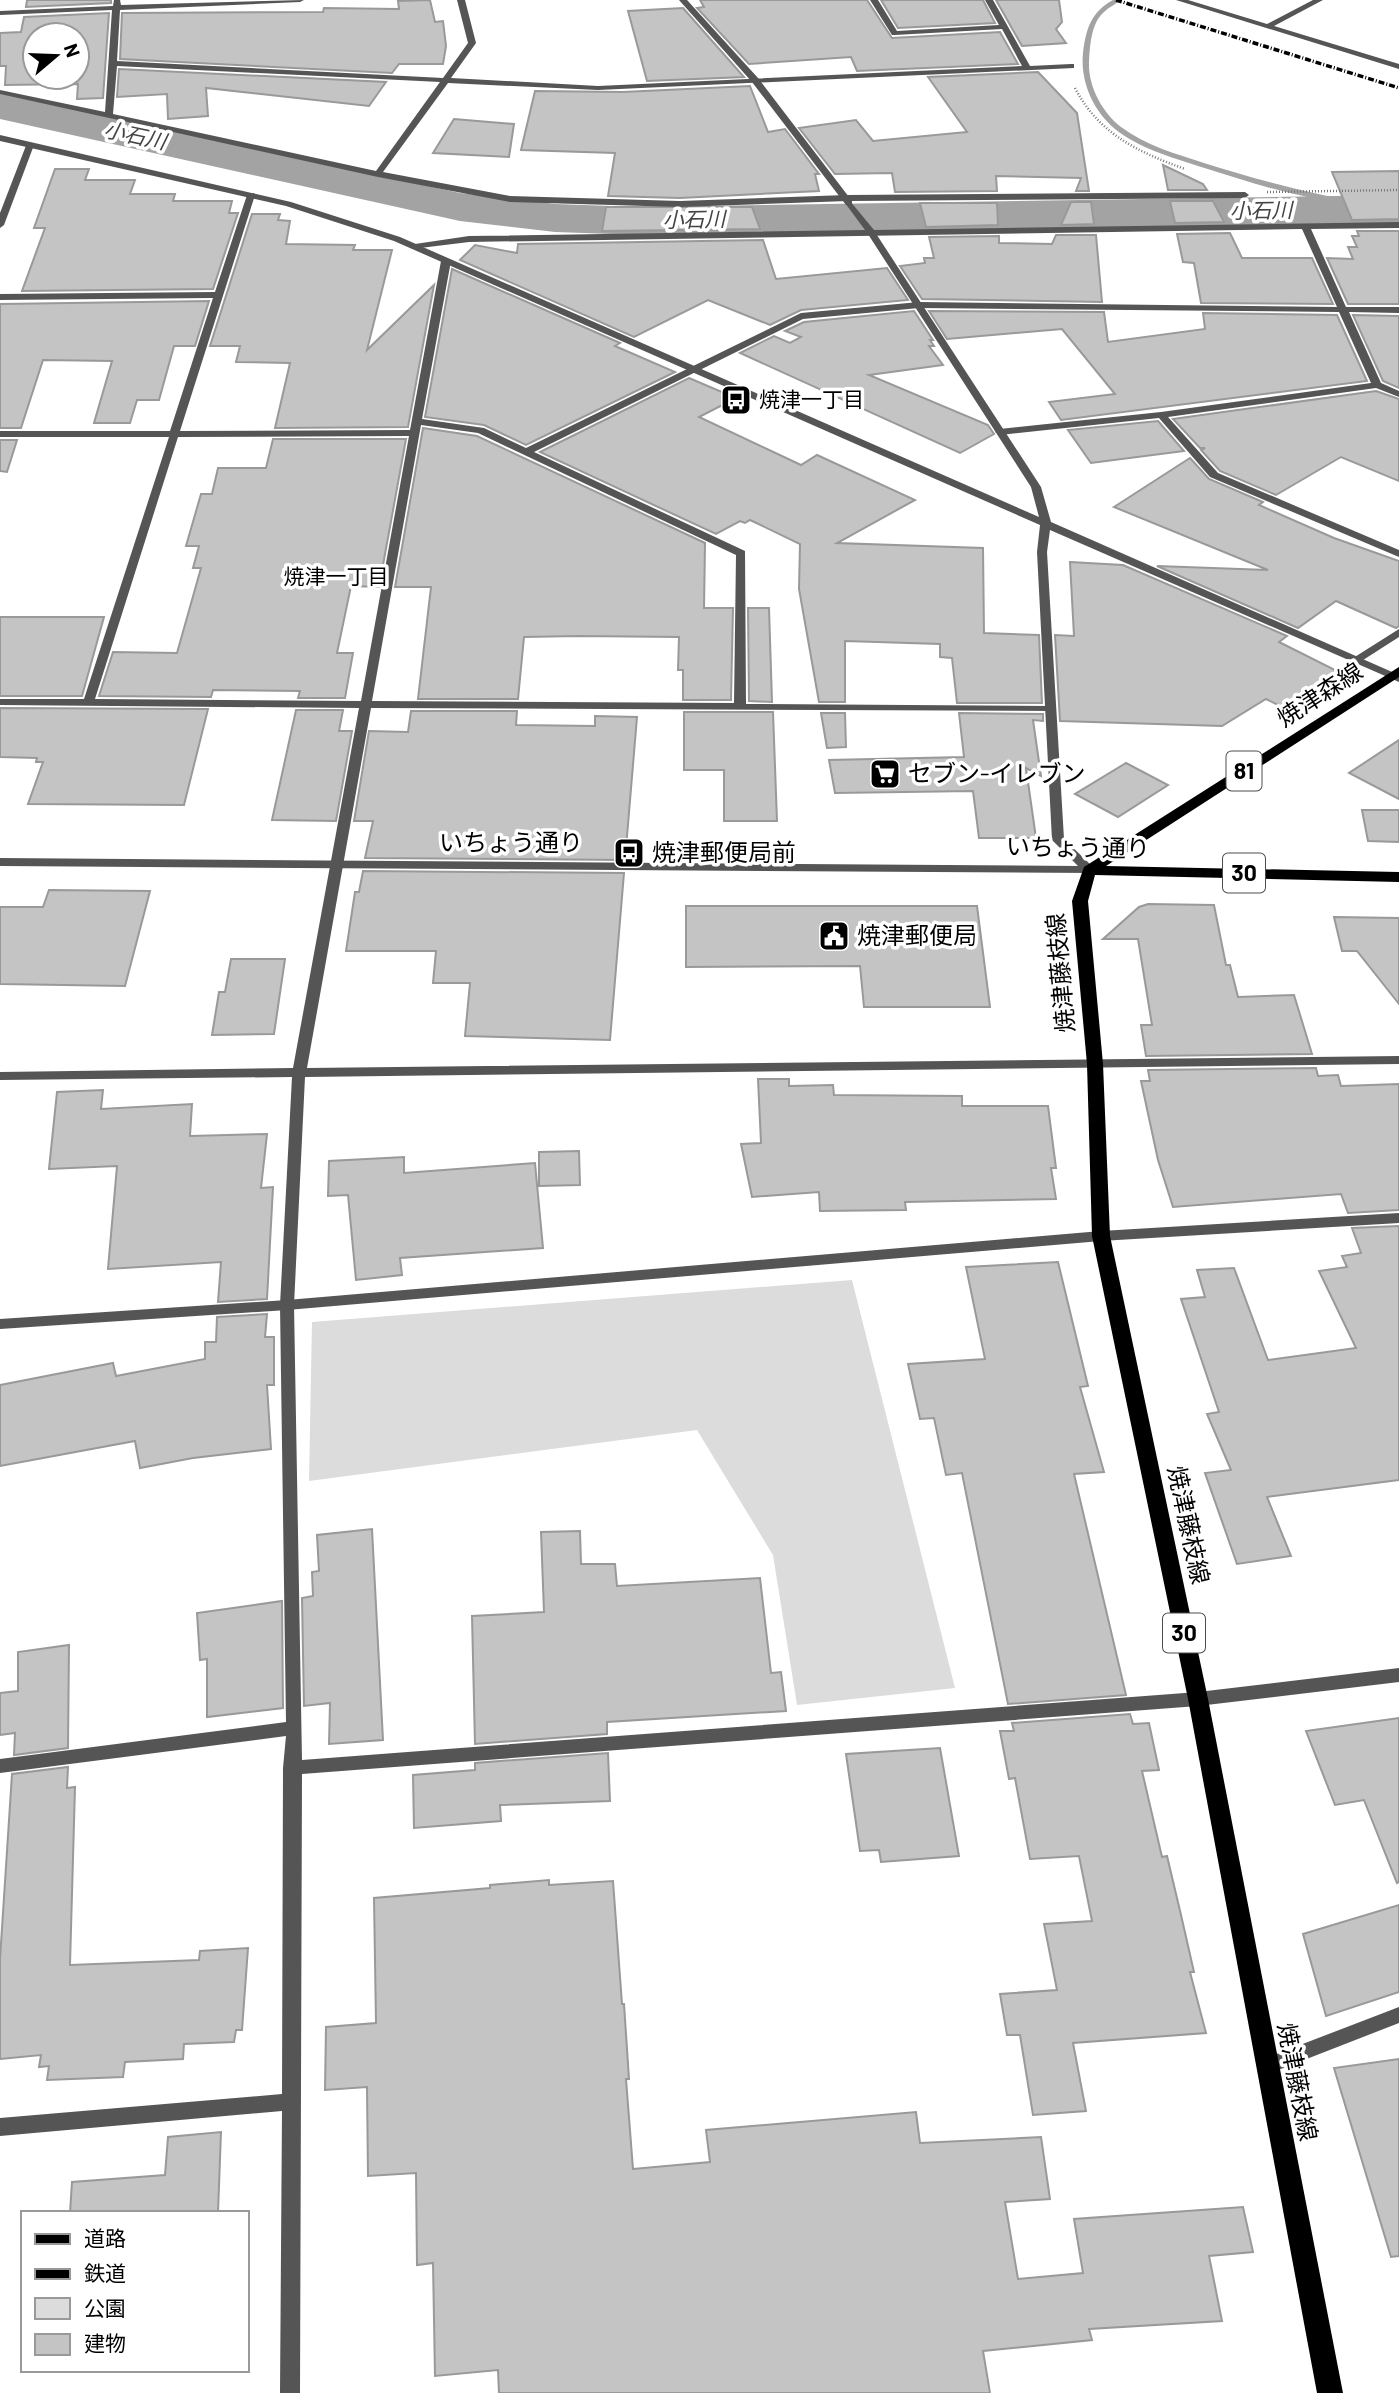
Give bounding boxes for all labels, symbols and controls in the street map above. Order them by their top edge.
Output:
north arrow [21,21,91,91]
text: N [60,41,85,60]
water label: 小石川 [102,116,171,154]
water label: 小石川 [1229,196,1295,223]
water label: 小石川 [662,205,728,232]
bus stop icon: 焼津一丁目 [719,383,753,417]
place label: 焼津一丁目 [759,386,864,411]
district label: 焼津一丁目 [284,563,389,588]
street label: 焼津森線 [1271,655,1367,732]
road number: 81 [1226,751,1262,790]
supermarket icon: セブン-イレブン [868,757,902,791]
place label: セブン-イレブン [908,758,1085,787]
street label: いちょう通り [439,827,583,856]
street label: いちょう通り [1006,831,1150,862]
bus stop icon: 焼津郵便局前 [612,836,646,870]
place label: 焼津郵便局前 [652,837,796,866]
road number: 30 [1223,853,1265,892]
street label: 焼津藤枝線 [1040,912,1079,1034]
public building icon: 焼津郵便局 [817,919,851,953]
place label: 焼津郵便局 [857,920,977,949]
street label: 焼津藤枝線 [1163,1463,1216,1586]
road number: 30 [1163,1614,1205,1652]
street label: 焼津藤枝線 [1273,2020,1324,2143]
legend [21,2211,248,2372]
text: 道路 [84,2225,126,2250]
text: 鉄道 [84,2260,126,2285]
text: 公園 [84,2295,126,2320]
text: 建物 [84,2330,126,2355]

